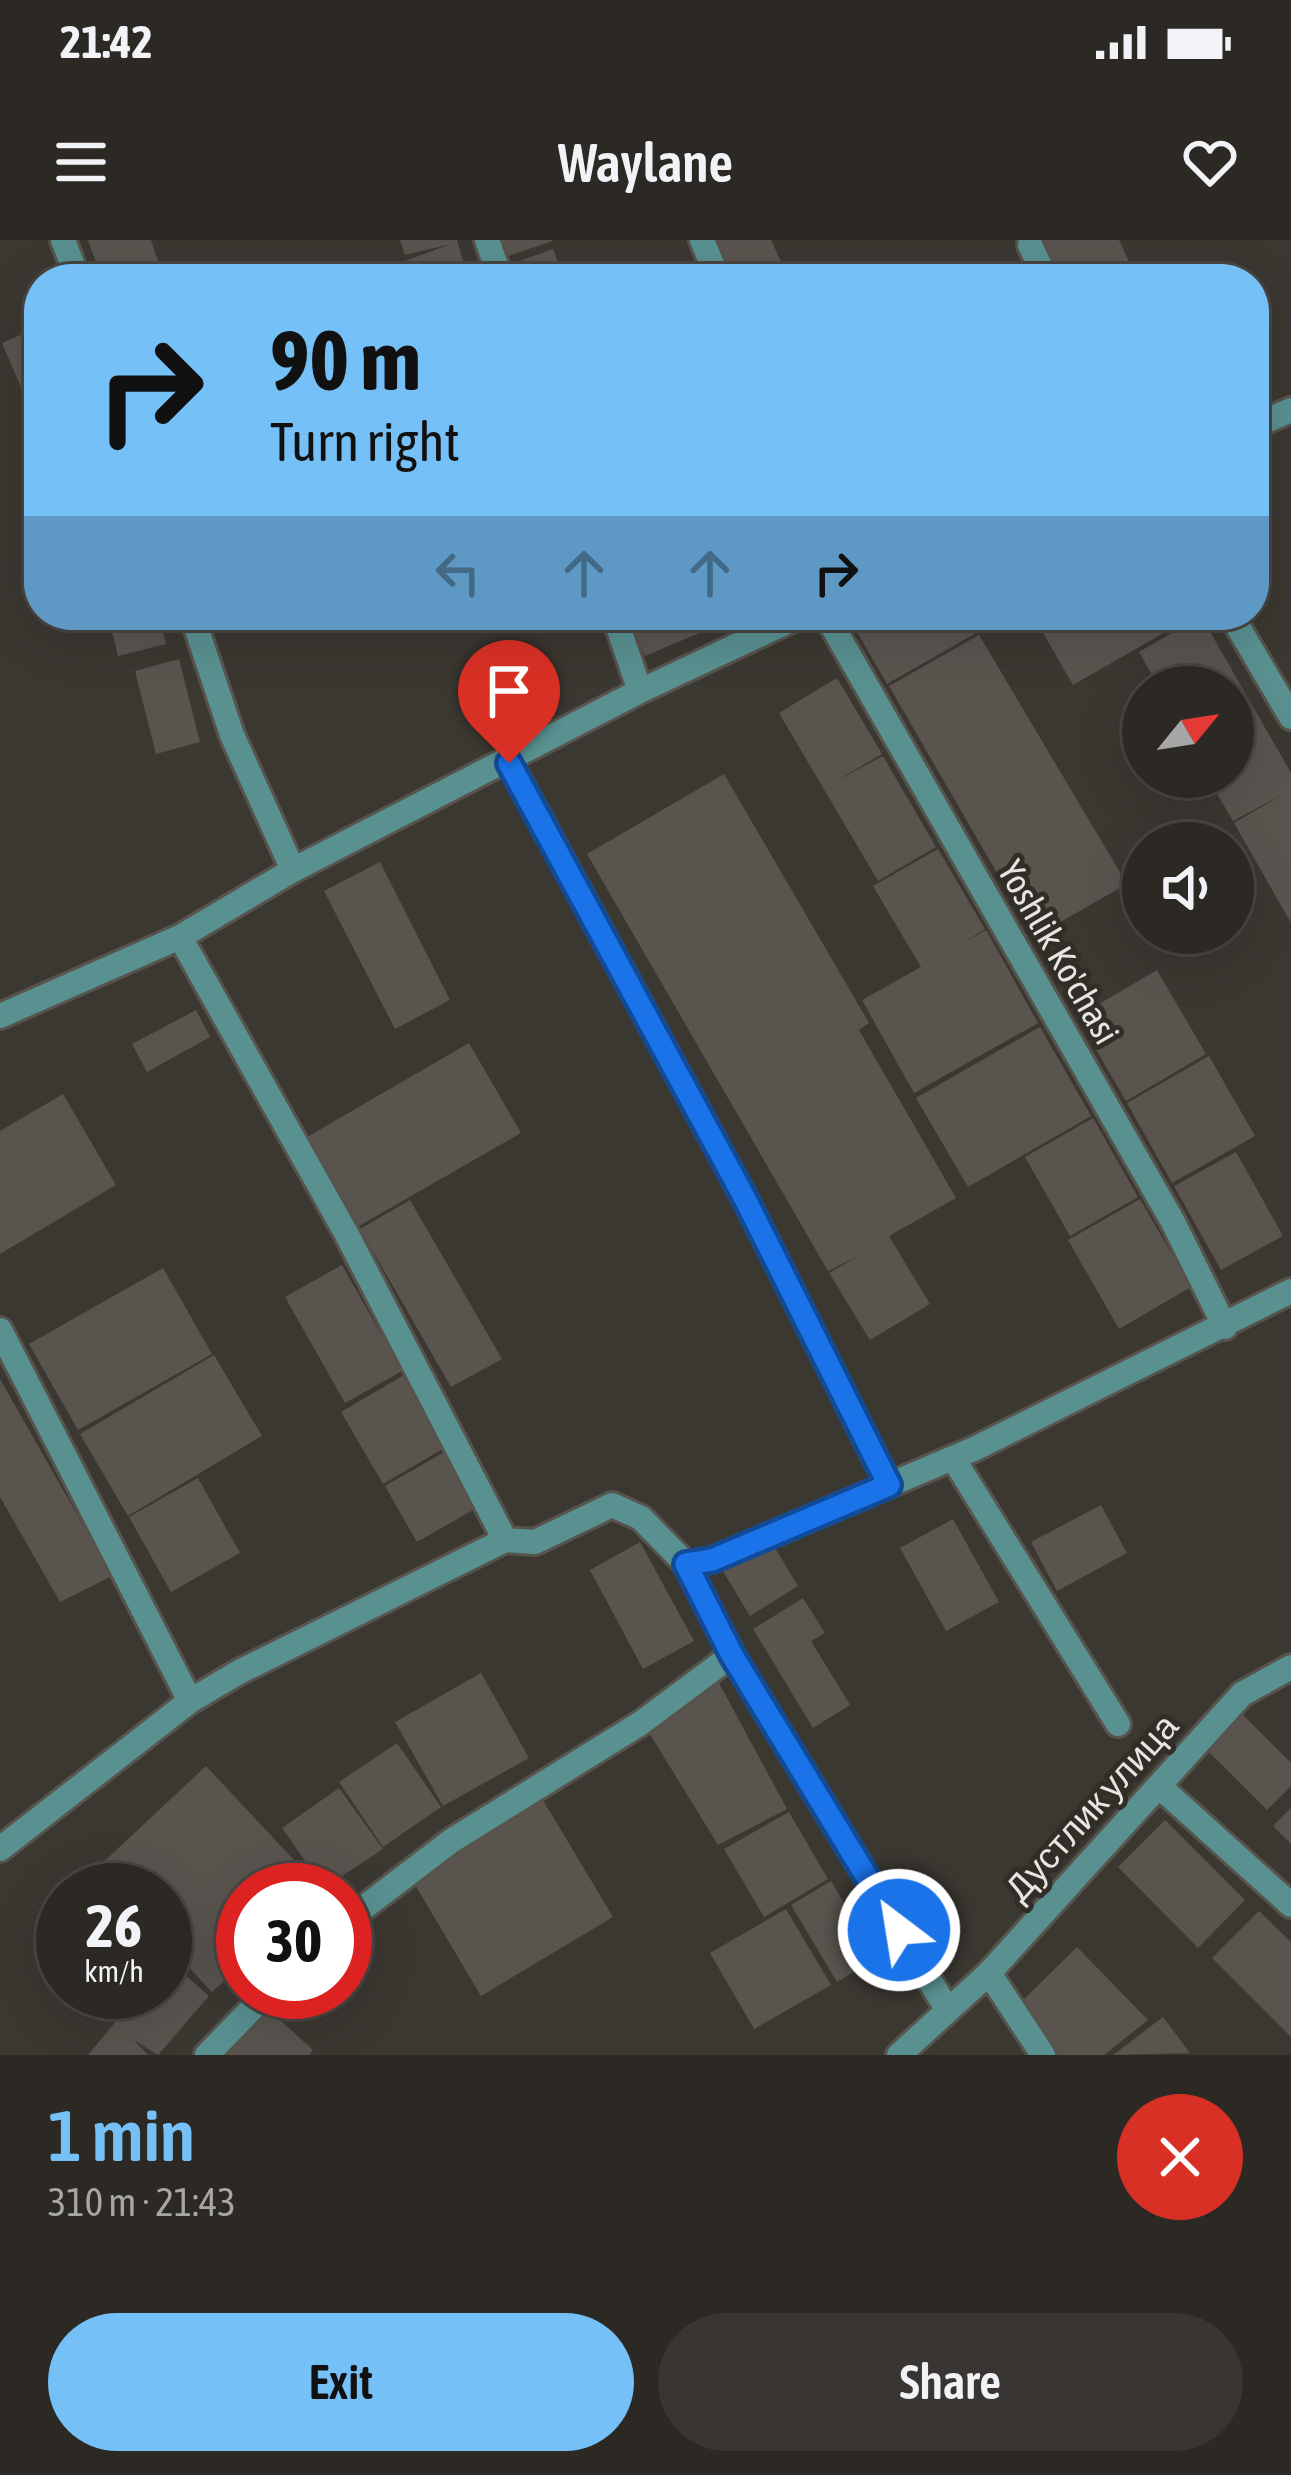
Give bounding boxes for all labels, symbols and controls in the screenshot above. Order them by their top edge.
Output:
text: 21:42 [60,16,153,68]
icon: menu [48,129,114,195]
icon: heart [1177,129,1243,195]
text: Waylane [558,132,733,193]
icon: right [72,312,228,468]
text: 90 m [270,312,421,408]
text: Turn right [270,411,460,472]
icon: left [425,540,491,606]
icon: ahead [551,540,617,606]
icon: ahead [677,540,743,606]
icon: right [803,540,869,606]
pin [458,640,560,763]
icon: arrive [476,658,542,724]
north arrow [1122,666,1254,798]
map controls [1122,666,1254,954]
button: sound [1122,822,1254,954]
street label: Yoshlik Ko'chasi [990,853,1128,1051]
street label: Дустлик улица [996,1704,1187,1909]
speed limit sign: 30 [216,1863,372,2019]
position arrow [836,1867,962,1993]
text: 26 [86,1891,142,1960]
text: km/h [84,1954,144,1988]
text: 1 min [48,2094,195,2176]
button: close [1117,2094,1243,2220]
text: 310 m · 21:43 [48,2180,236,2224]
button: Exit [48,2313,634,2451]
button: Share [658,2313,1243,2451]

